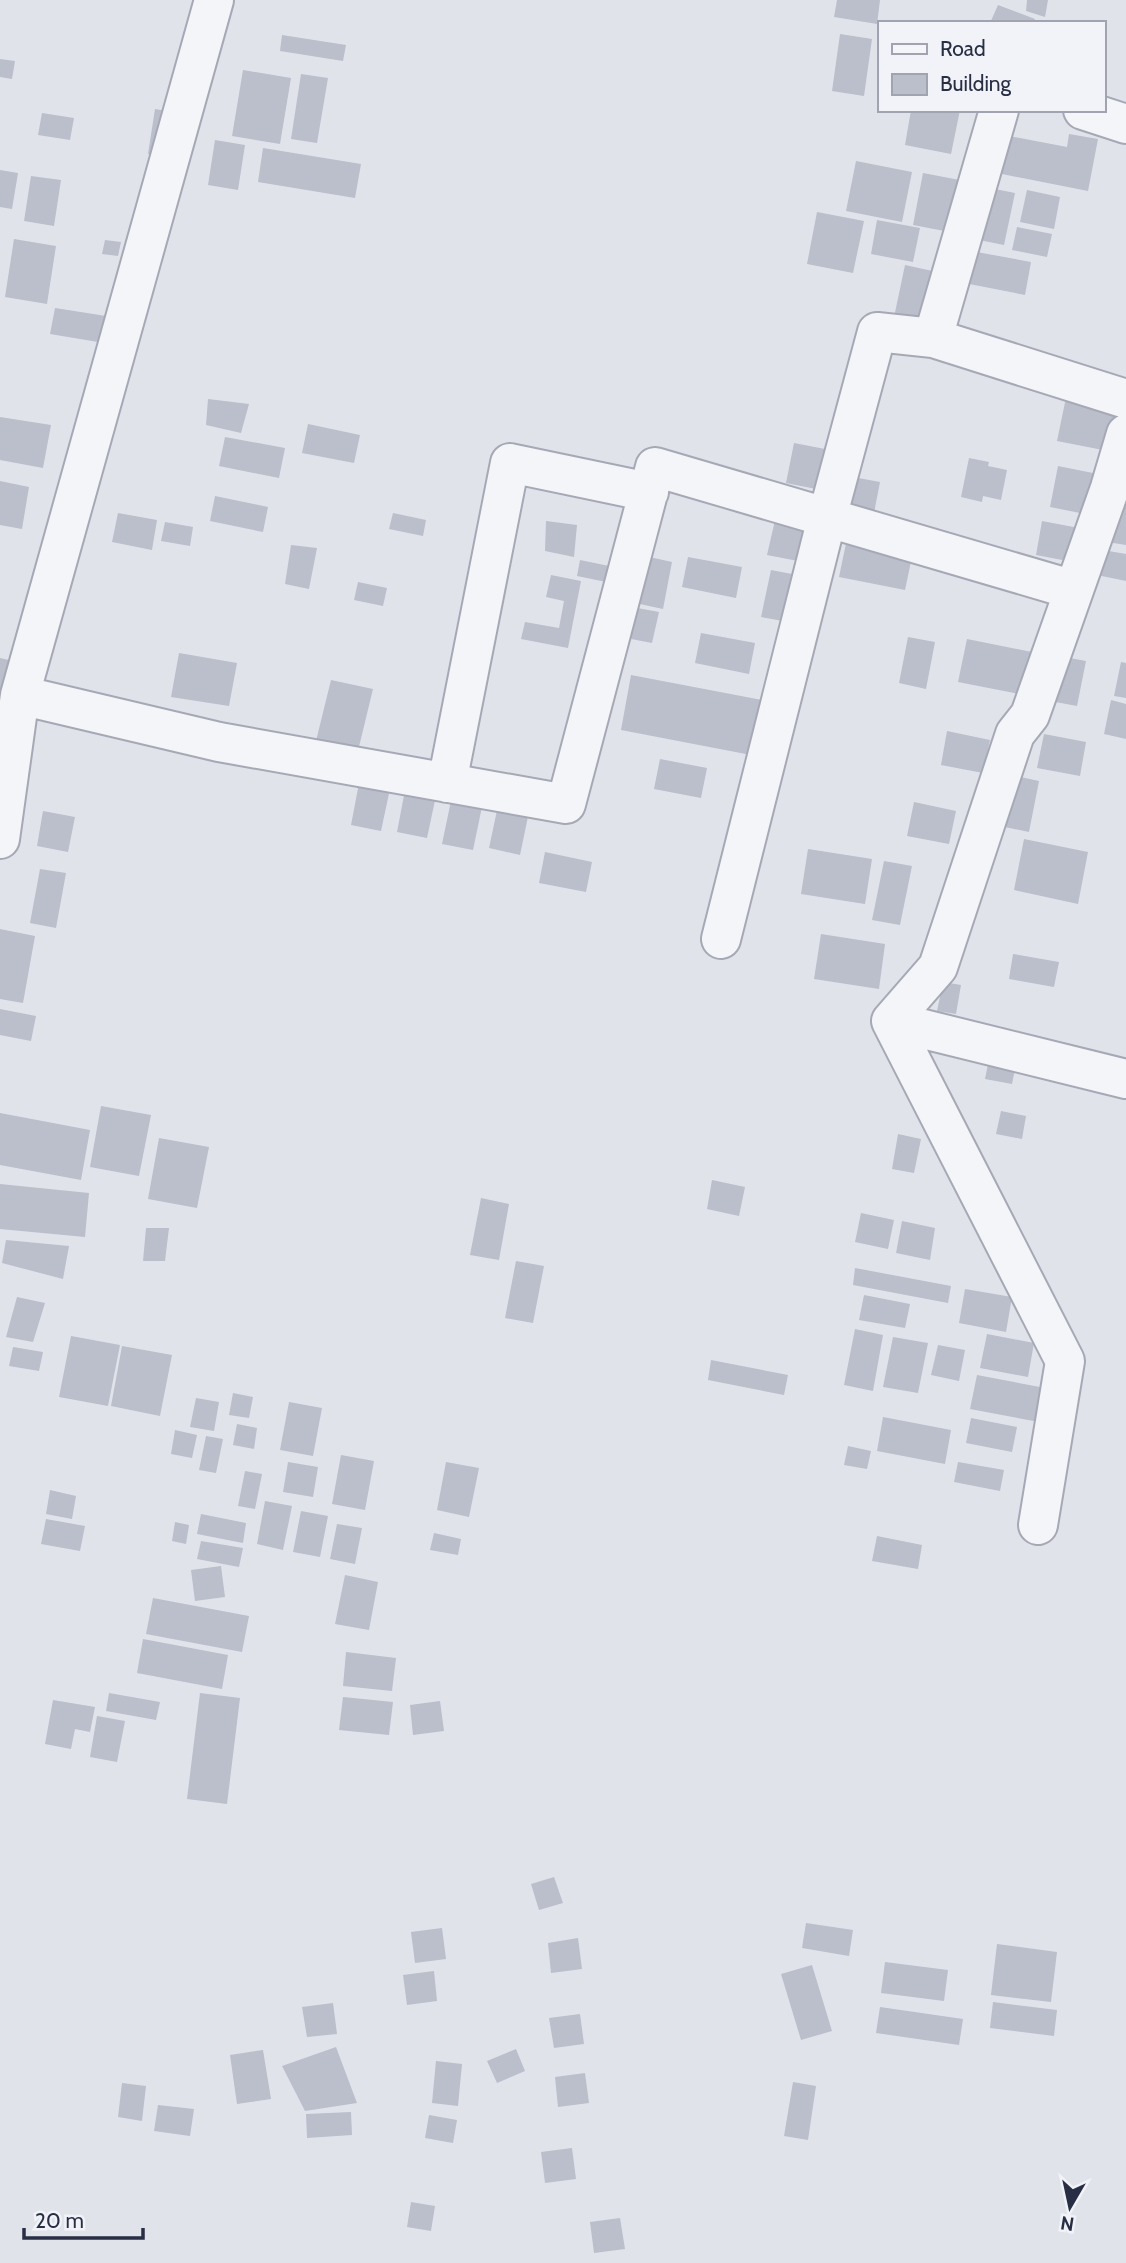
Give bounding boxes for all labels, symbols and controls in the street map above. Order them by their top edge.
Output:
legend [878,21,1105,112]
text: Road [940,36,986,61]
text: Building [940,71,1012,96]
north arrow [1035,2172,1105,2242]
scale bar [24,2196,144,2240]
text: 20 m [35,2208,84,2233]
text: N [1059,2211,1076,2236]

